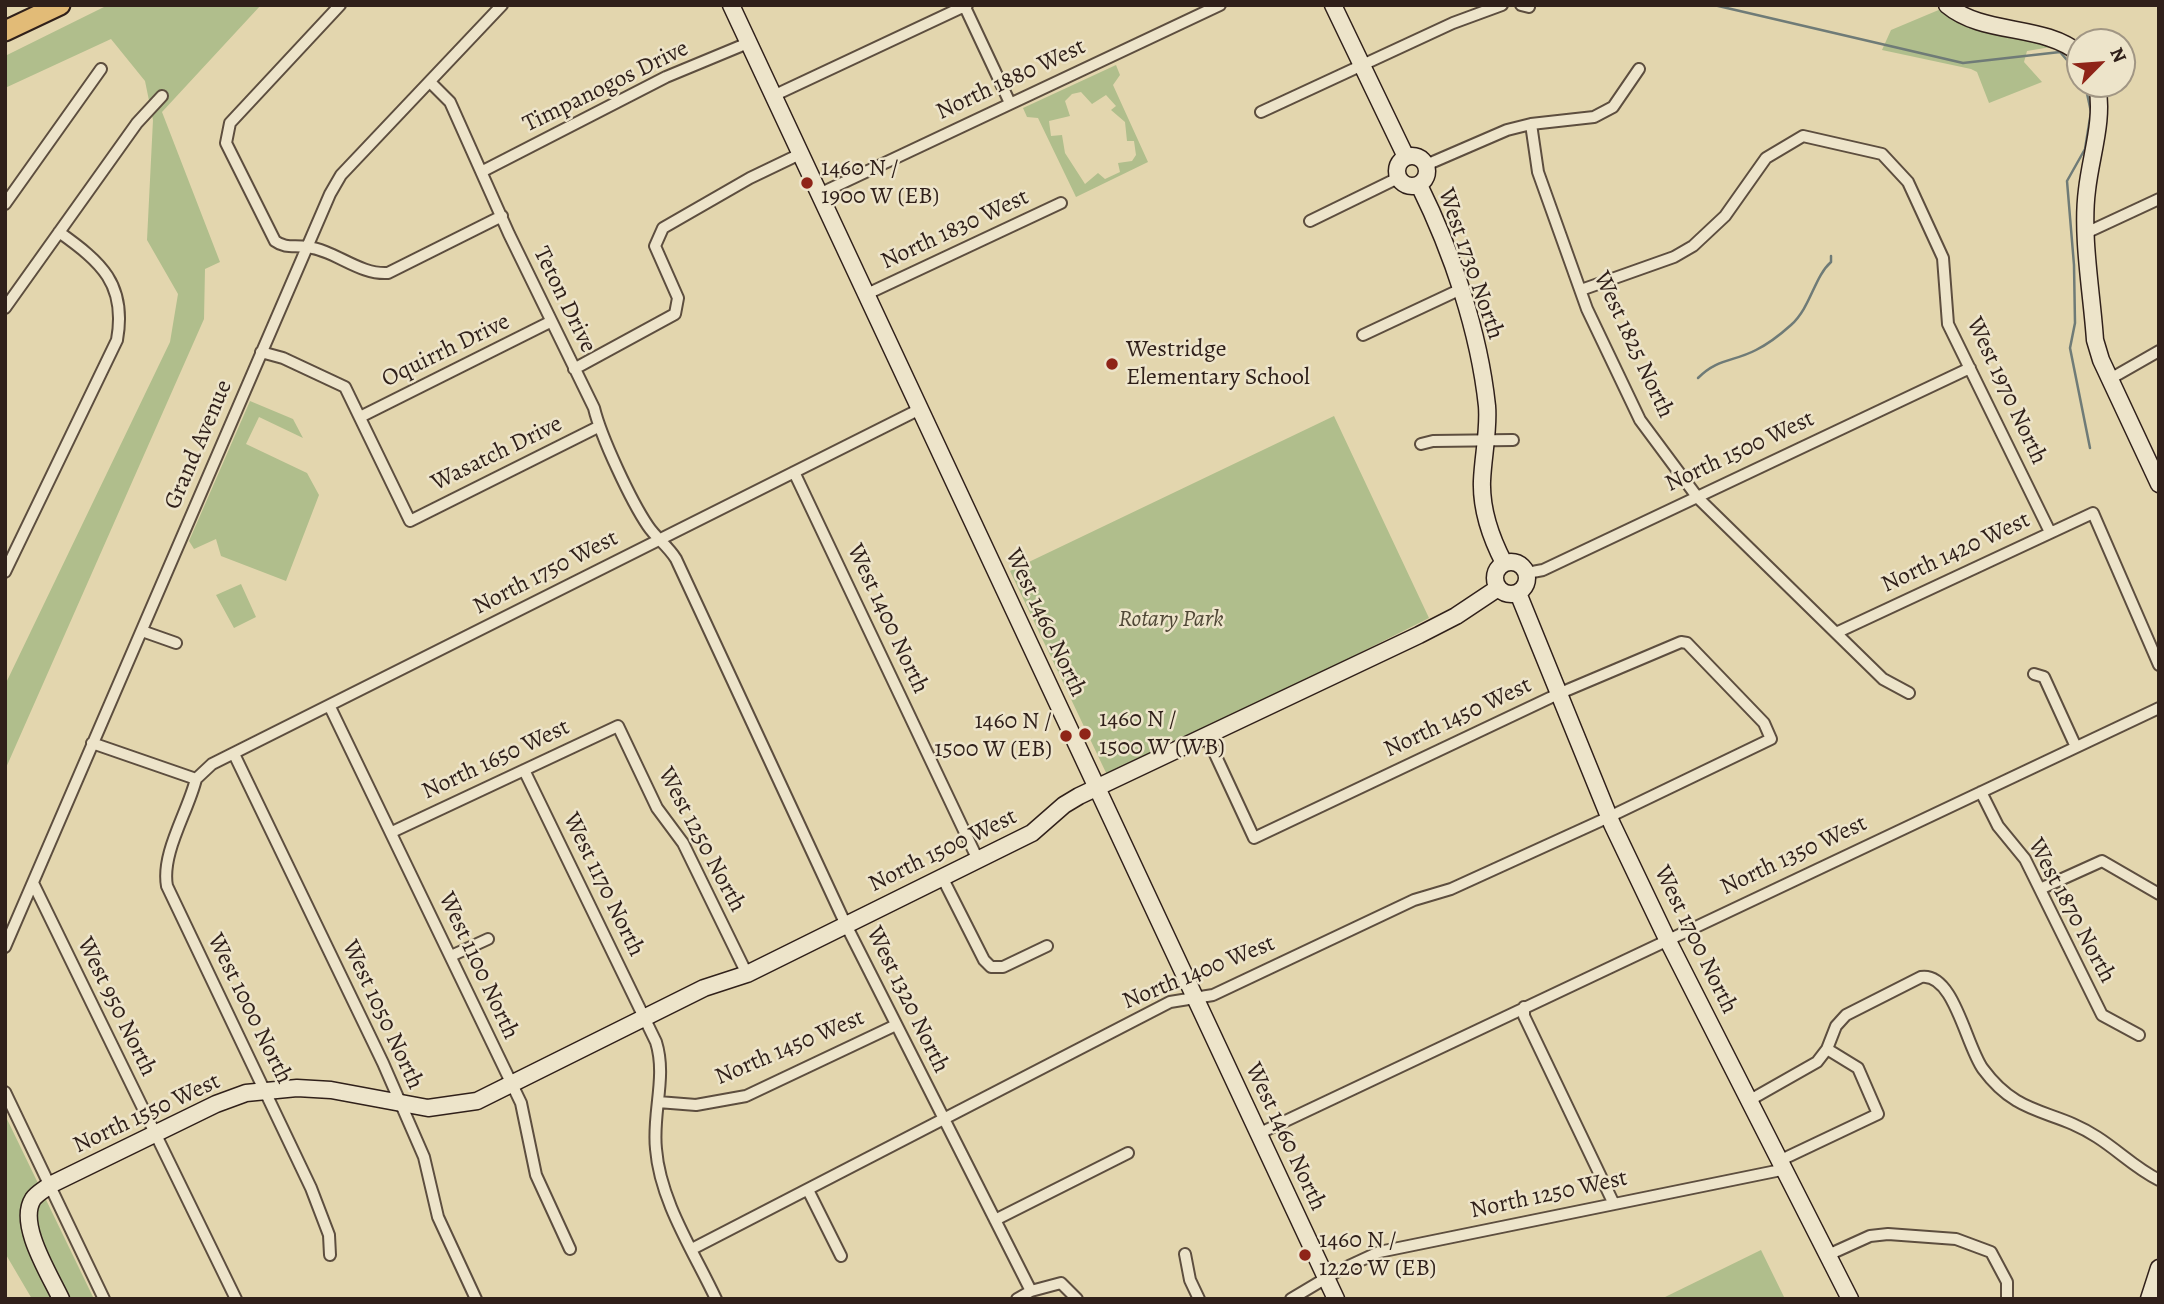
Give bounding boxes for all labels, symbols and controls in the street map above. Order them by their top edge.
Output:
north arrow [2066,28,2136,98]
street label: North 1880 West [932,33,1090,127]
street label: Timpanogos Drive [519,35,693,139]
text: N [2104,43,2133,67]
place label: 1460 N / 1900 W (EB) [821,155,939,211]
marker: 1460 N / 1900 W (EB) [799,175,815,191]
street label: North 1830 West [877,183,1033,277]
street label: West 1730 North [1431,185,1509,343]
street label: Teton Drive [526,242,602,358]
street label: West 1825 North [1586,267,1680,423]
street label: Oquirrh Drive [377,308,515,394]
street label: West 1970 North [1959,313,2053,469]
place label: Westridge Elementary School [1126,336,1310,392]
marker: Westridge Elementary School [1104,356,1120,372]
street label: Grand Avenue [159,376,239,514]
street label: North 1500 West [1661,405,1819,499]
street label: Wasatch Drive [427,410,567,498]
street label: North 1420 West [1877,506,2035,600]
street label: North 1750 West [469,524,623,622]
street label: West 1400 North [840,540,934,698]
street label: West 1460 North [998,544,1092,702]
park label: Rotary Park [1118,606,1224,634]
street label: North 1450 West [1380,671,1536,765]
place label: 1460 N / 1500 W (WB) [1099,706,1225,762]
place label: 1460 N / 1500 W (EB) [934,708,1052,764]
street label: North 1650 West [418,713,574,807]
marker: 1460 N / 1500 W (WB) [1077,726,1093,742]
marker: 1460 N / 1500 W (EB) [1058,728,1074,744]
street label: West 1250 North [651,763,751,917]
street label: North 1500 West [864,803,1022,899]
street label: West 1170 North [556,808,650,962]
street label: North 1350 West [1716,809,1872,903]
street label: West 1870 North [2021,834,2121,988]
street label: West 1700 North [1647,861,1743,1019]
street label: West 1100 North [431,888,525,1044]
street label: West 1320 North [859,922,955,1078]
street label: West 1000 North [200,929,298,1089]
street label: North 1400 West [1119,929,1279,1017]
street label: West 950 North [70,933,162,1081]
street label: West 1050 North [335,936,429,1094]
street label: North 1450 West [711,1004,869,1092]
street label: West 1460 North [1238,1058,1332,1216]
street label: North 1550 West [69,1067,225,1161]
street label: North 1250 West [1468,1164,1630,1226]
place label: 1460 N / 1220 W (EB) [1319,1227,1436,1283]
marker: 1460 N / 1220 W (EB) [1297,1247,1313,1263]

